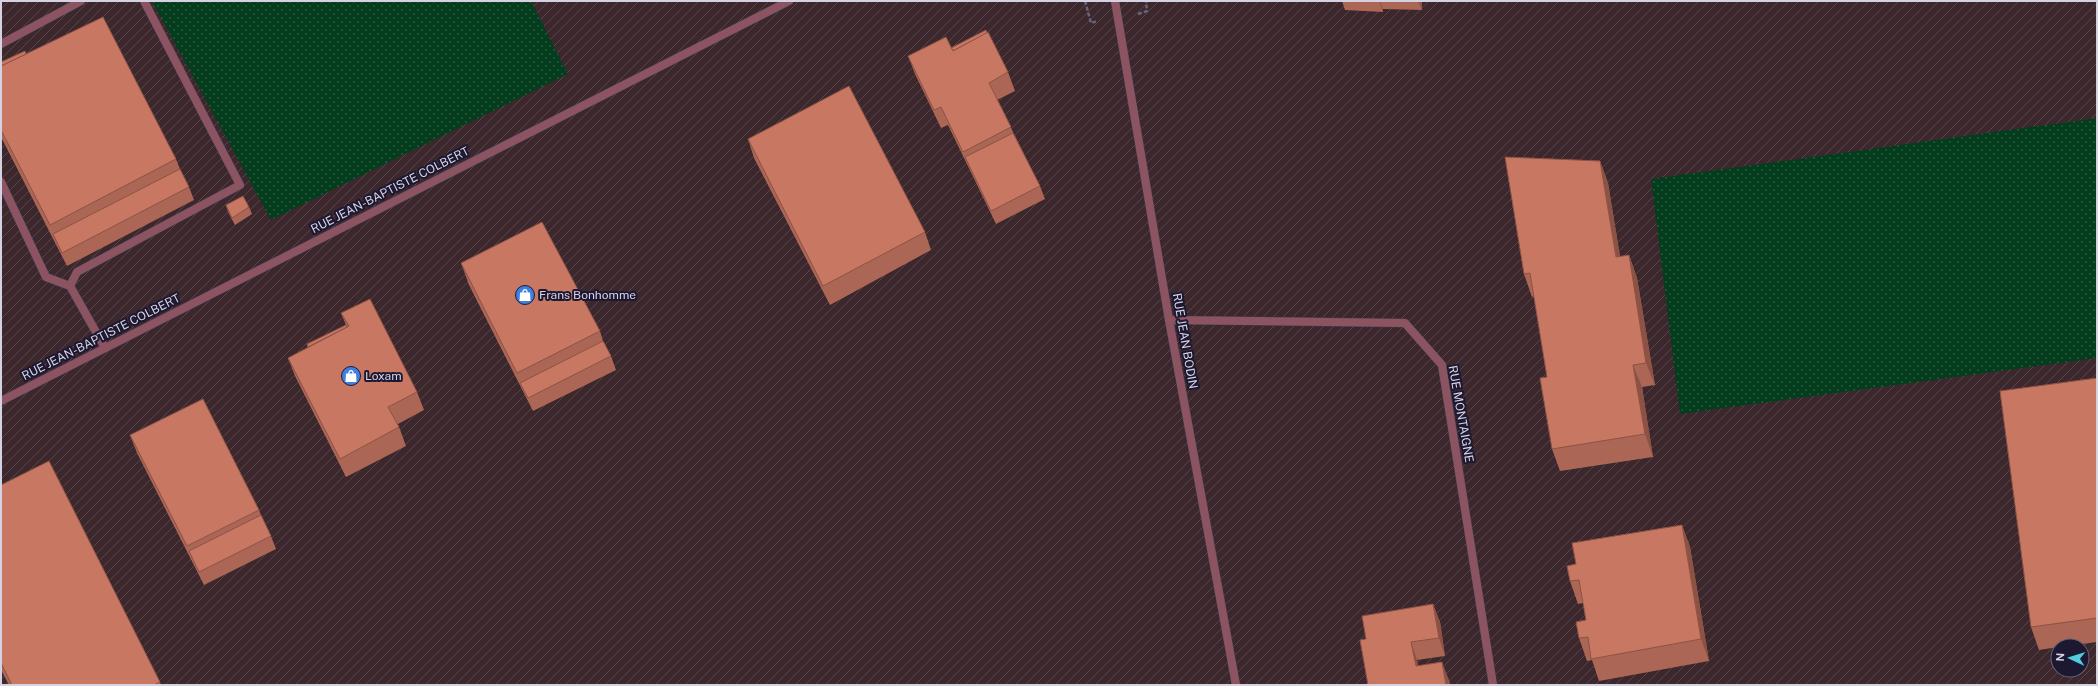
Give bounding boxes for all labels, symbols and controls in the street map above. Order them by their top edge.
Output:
street label: RUE JEAN-BAPTISTE COLBERT [309,144,471,236]
shop icon: Frans Bonhomme [514,284,536,306]
place label: Frans Bonhomme [539,288,636,302]
street label: RUE JEAN-BAPTISTE COLBERT [20,291,182,383]
street label: RUE JEAN BODIN [1170,292,1200,390]
street label: RUE MONTAIGNE [1446,364,1476,464]
shop icon: Loxam [340,365,362,387]
place label: Loxam [365,369,402,383]
north arrow [2050,638,2090,678]
text: N [2054,653,2066,662]

